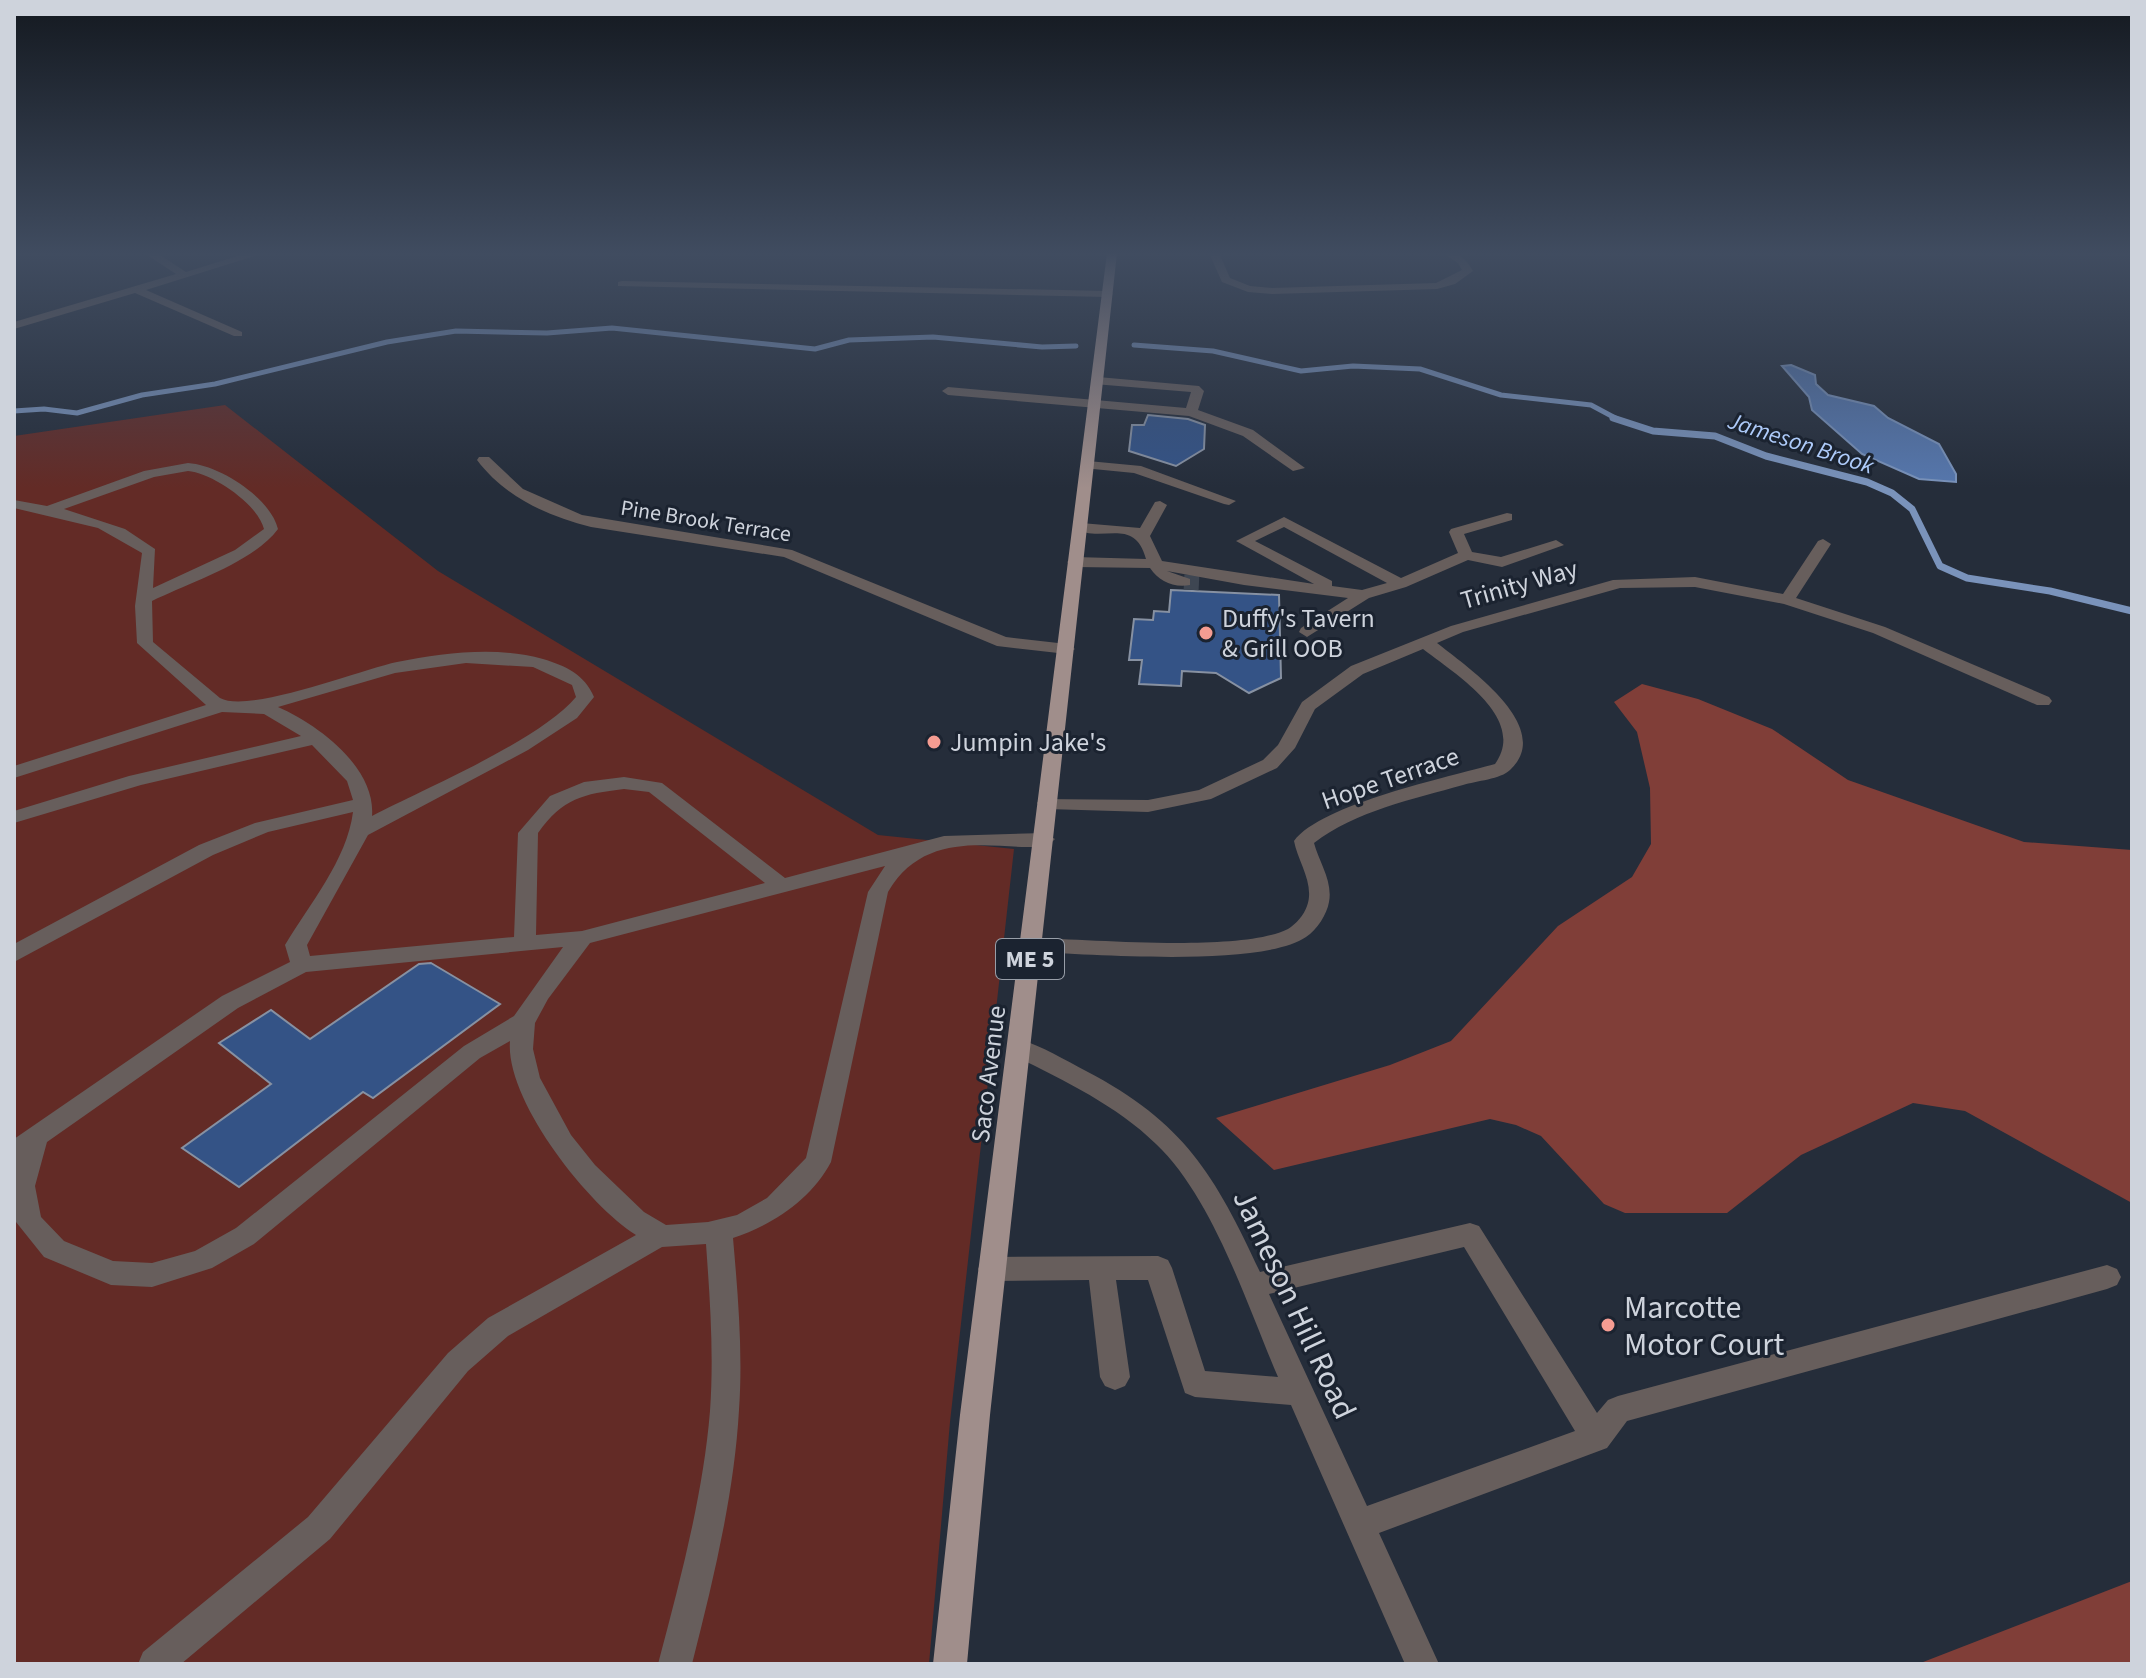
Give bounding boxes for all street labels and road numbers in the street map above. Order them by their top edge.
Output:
street label: Pine Brook Terrace [618,492,794,550]
street label: Trinity Way [1456,550,1582,619]
street label: Hope Terrace [1316,738,1464,819]
road number: ME 5 [996,939,1064,979]
street label: Saco Avenue [962,1003,1015,1145]
street label: Jameson Hill Road [1221,1182,1367,1427]

